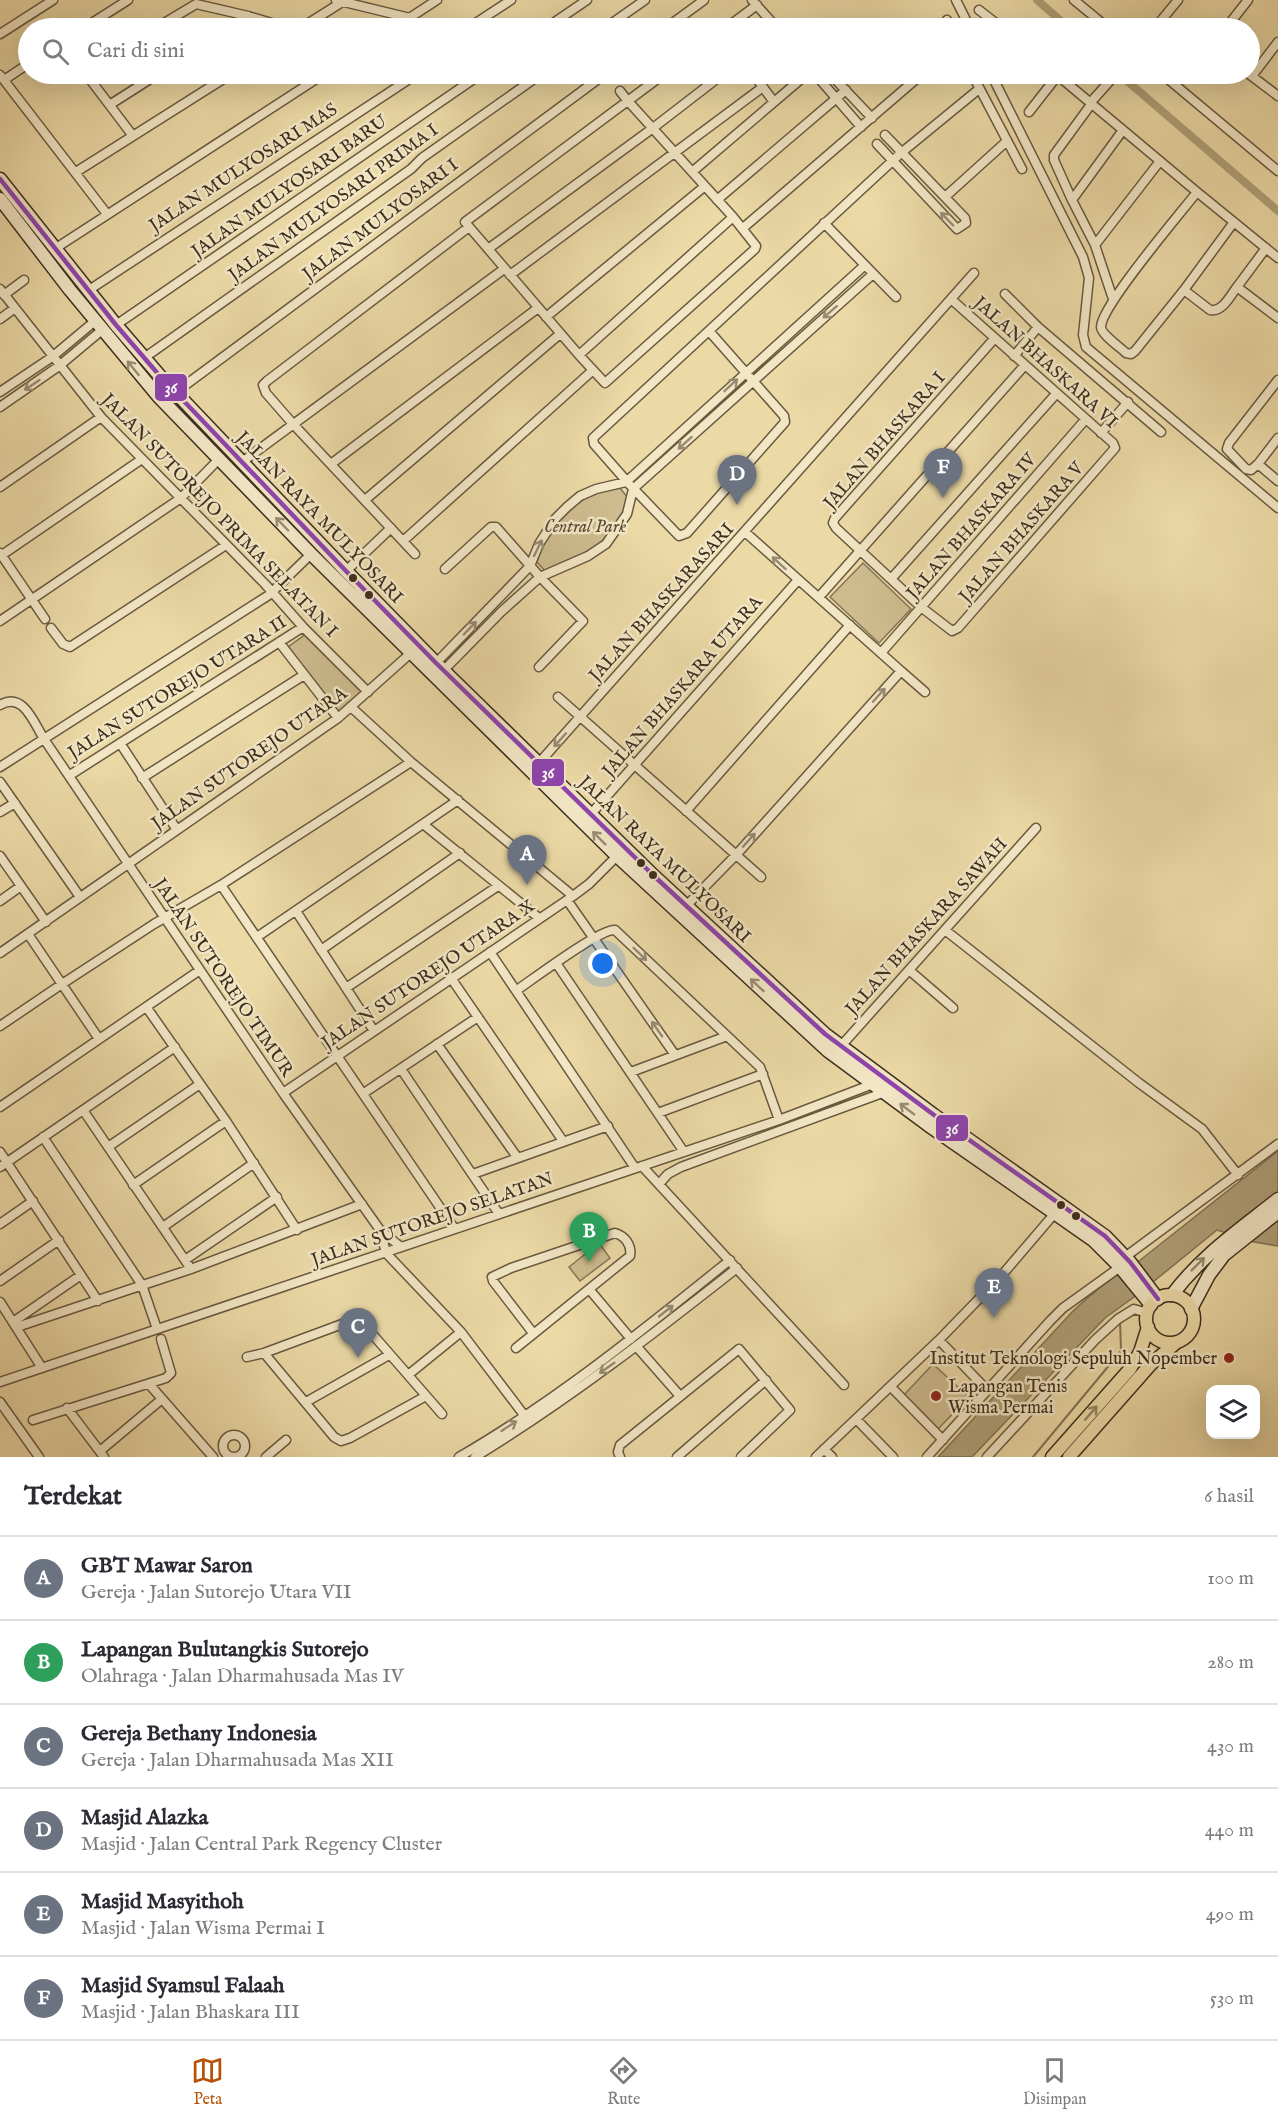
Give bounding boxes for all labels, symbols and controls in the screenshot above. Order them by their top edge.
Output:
search box [18,18,1260,84]
icon: search [39,35,72,68]
text: Cari di sini [87,37,185,65]
street label: JALAN MULYOSARI MAS [144,99,342,239]
street label: JALAN MULYOSARI BARU [186,110,393,265]
street label: JALAN MULYOSARI PRIMA I [223,119,444,288]
street label: JALAN MULYOSARI I [297,154,464,288]
one-way arrow [941,212,955,227]
street label: JALAN BHASKARA VI [966,291,1122,434]
one-way arrow [822,305,837,319]
one-way arrow [127,360,140,376]
street label: JALAN BHASKARA I [818,367,951,516]
line badge: 36 [154,373,188,402]
one-way arrow [24,379,41,391]
text: 36 [165,379,179,399]
one-way arrow [723,379,738,393]
street label: JALAN SUTOREJO PRIMA SELATAN I [94,388,342,643]
street label: JALAN RAYA MULYOSARI [229,425,408,609]
one-way arrow [677,436,692,450]
street label: JALAN BHASKARA IV [901,448,1043,606]
pin: F [924,448,962,498]
pin: D [718,456,756,505]
street label: JALAN BHASKARA V [953,457,1090,610]
park label: Central Park [544,516,626,539]
one-way arrow [275,517,289,532]
street label: JALAN BHASKARASARI [583,519,740,689]
one-way arrow [533,539,545,557]
one-way arrow [772,556,787,570]
unlabelled marker [347,572,359,584]
unlabelled marker [363,589,375,601]
street label: JALAN BHASKARA UTARA [597,591,769,784]
street label: JALAN SUTOREJO UTARA II [64,611,290,763]
one-way arrow [462,620,477,635]
street label: JALAN SUTOREJO UTARA [147,682,351,834]
one-way arrow [872,688,886,703]
one-way arrow [553,732,567,747]
line badge: 36 [531,758,565,787]
text: 36 [542,764,556,784]
street label: JALAN RAYA MULYOSARI [571,770,755,949]
one-way arrow [591,831,606,846]
one-way arrow [742,833,756,848]
street label: JALAN BHASKARA SAWAH [840,833,1013,1022]
pin: A [508,836,546,885]
unlabelled marker [635,857,647,869]
unlabelled marker [647,869,659,881]
street label: JALAN SUTOREJO TIMUR [147,873,299,1083]
street label: JALAN SUTOREJO UTARA X [316,895,540,1056]
one-way arrow [633,946,648,961]
your location [588,949,617,978]
one-way arrow [749,978,764,993]
one-way arrow [651,1022,663,1038]
one-way arrow [899,1103,915,1116]
line badge: 36 [935,1114,969,1142]
text: 36 [946,1120,960,1140]
street label: JALAN SUTOREJO SELATAN [307,1168,557,1273]
unlabelled marker [1055,1199,1067,1211]
unlabelled marker [1070,1210,1082,1222]
pin: B [570,1212,608,1262]
one-way arrow [1190,1257,1205,1272]
pin: E [974,1268,1014,1318]
one-way arrow [658,1305,674,1318]
pin: C [338,1308,378,1358]
place label: Institut Teknologi Sepuluh Nopember [930,1348,1217,1371]
marker: Institut Teknologi Sepuluh Nopember [1222,1351,1236,1365]
one-way arrow [600,1362,616,1374]
place label: Lapangan Tenis Wisma Permai [948,1376,1067,1420]
map controls [1206,1385,1260,1439]
button: layers [1206,1385,1260,1439]
marker: Lapangan Tenis Wisma Permai [929,1389,943,1403]
one-way arrow [1084,1406,1098,1421]
one-way arrow [500,1420,517,1432]
text: Terdekat [24,1480,122,1513]
text: 6 hasil [1204,1484,1254,1509]
text: GBT Mawar Saron [81,1552,253,1580]
text: A [37,1566,50,1591]
text: 100 m [1207,1566,1254,1591]
text: Gereja · Jalan Sutorejo Utara VII [81,1580,352,1605]
text: Lapangan Bulutangkis Sutorejo [81,1636,369,1664]
text: B [37,1650,50,1675]
text: 280 m [1207,1650,1254,1675]
text: Olahraga · Jalan Dharmahusada Mas IV [81,1664,404,1689]
text: Gereja Bethany Indonesia [81,1720,317,1748]
text: C [36,1734,51,1759]
text: 430 m [1207,1734,1254,1759]
text: Gereja · Jalan Dharmahusada Mas XII [81,1748,394,1773]
text: Masjid Alazka [81,1804,208,1832]
text: D [35,1818,52,1843]
text: 440 m [1205,1818,1254,1843]
text: Masjid · Jalan Central Park Regency Cluster [81,1832,442,1857]
text: Masjid Masyithoh [81,1888,244,1916]
text: E [37,1902,50,1927]
text: 490 m [1206,1902,1254,1927]
text: Masjid · Jalan Wisma Permai I [81,1916,325,1941]
text: Masjid Syamsul Falaah [81,1972,285,2000]
text: F [37,1986,50,2011]
text: 530 m [1210,1986,1254,2011]
text: Masjid · Jalan Bhaskara III [81,2000,300,2025]
tab: Peta [191,2054,224,2110]
tab: Rute [607,2054,640,2110]
tab: Disimpan [1023,2054,1087,2110]

